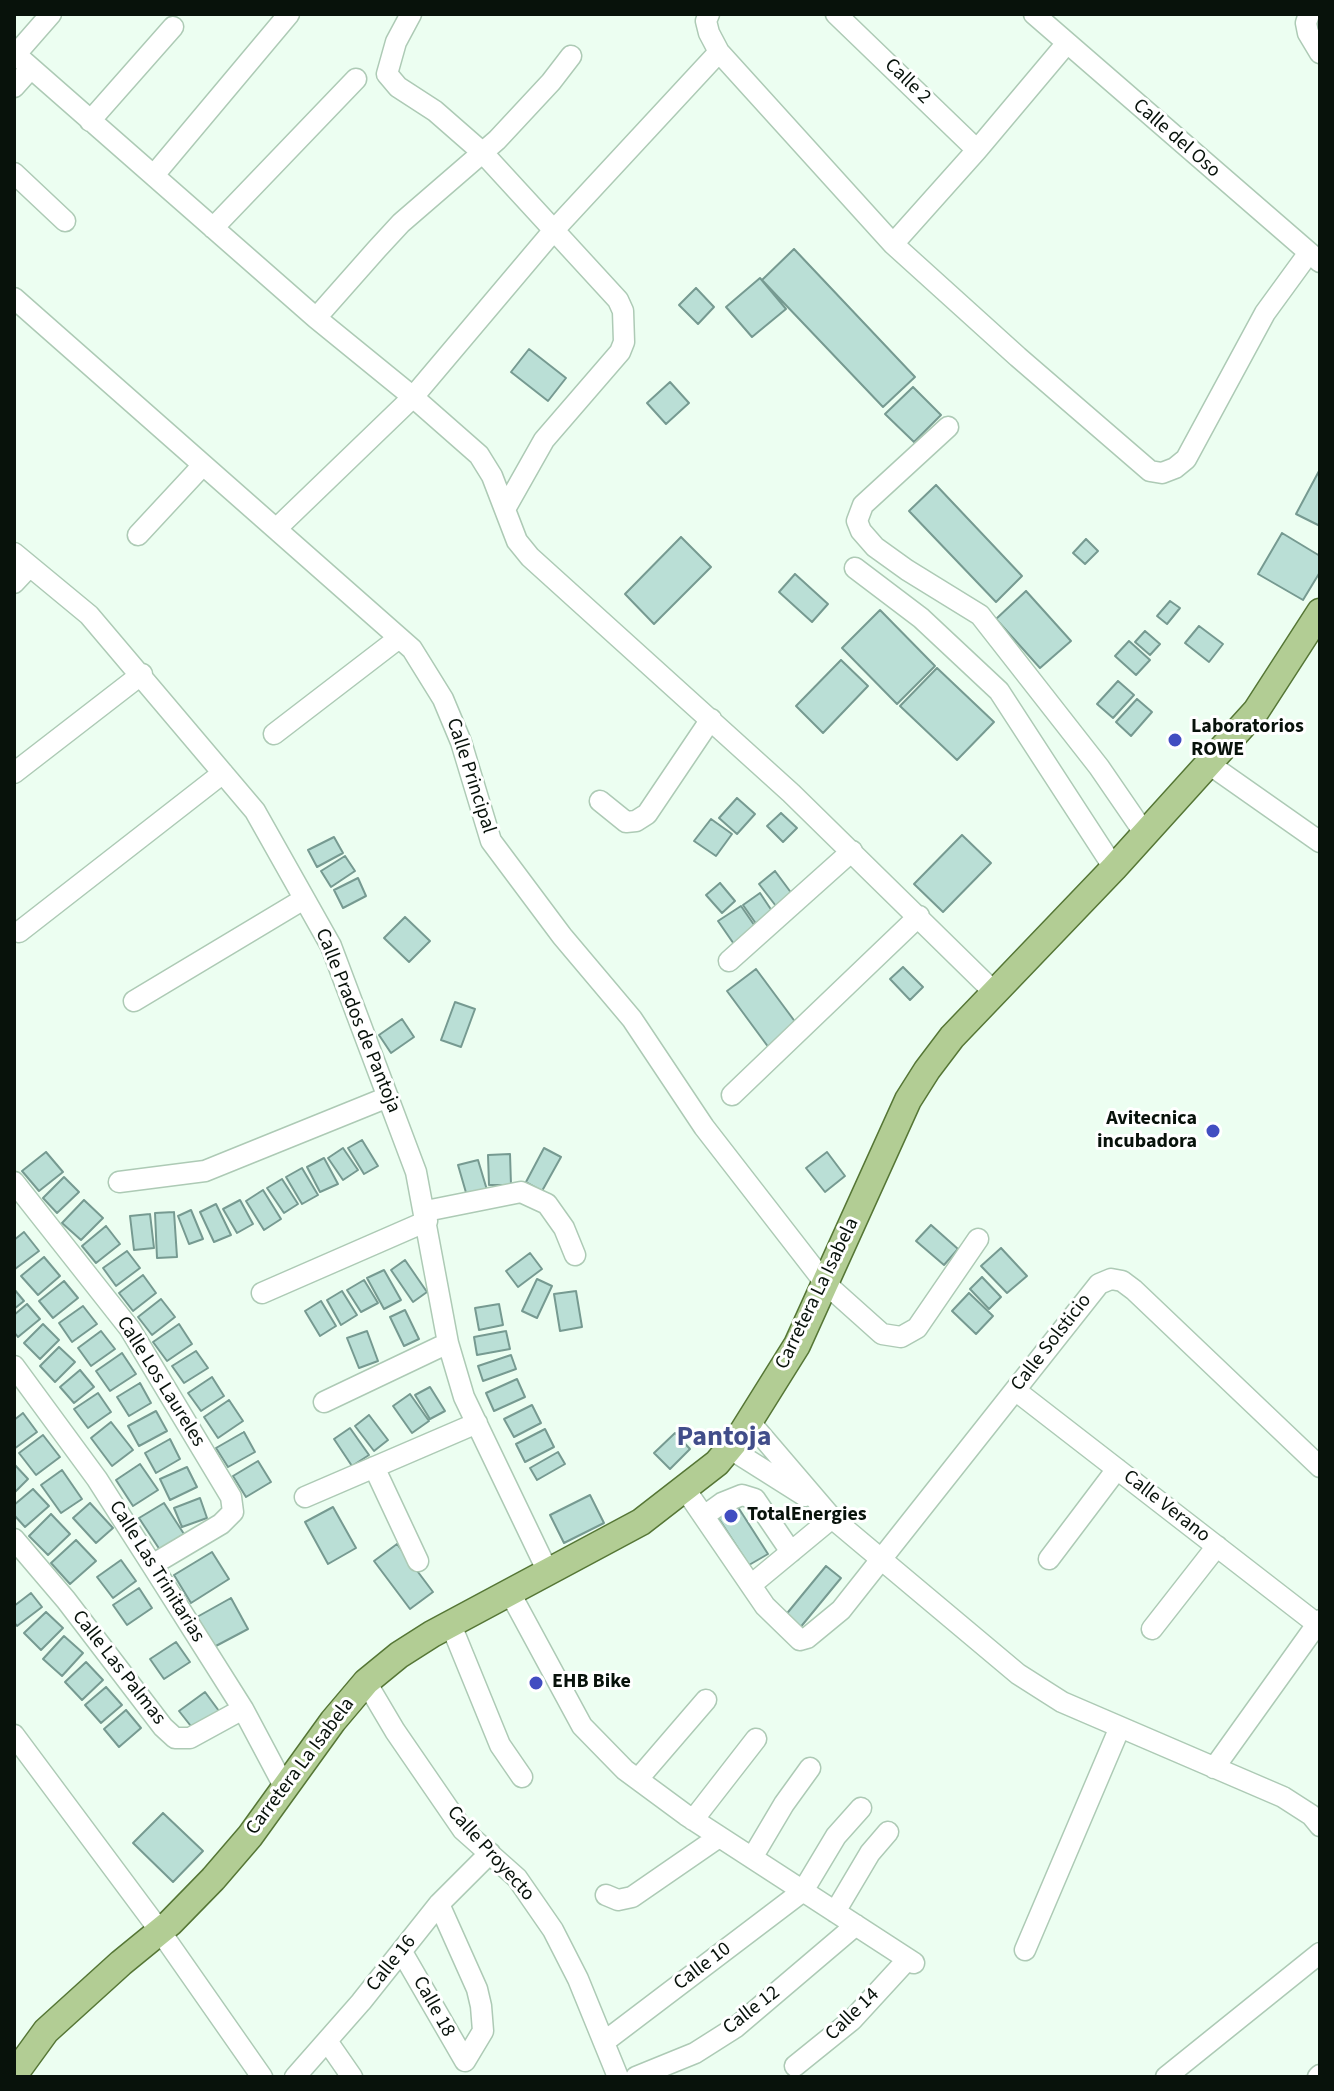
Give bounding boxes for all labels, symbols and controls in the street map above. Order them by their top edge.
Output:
street label: Calle 2 [879,54,935,110]
street label: Calle del Oso [1127,94,1225,184]
street label: Calle Principal [440,715,500,837]
place label: Laboratorios ROWE [1191,716,1304,763]
marker: Laboratorios ROWE [1166,731,1184,749]
street label: Calle Prados de Pantoja [309,925,405,1117]
place label: Avitecnica incubadora [1097,1108,1197,1155]
marker: Avitecnica incubadora [1204,1122,1222,1140]
street label: Carretera La Isabela [771,1214,865,1374]
street label: Calle Solsticio [1007,1290,1097,1396]
street label: Calle Los Laureles [110,1312,210,1452]
district label: Pantoja [677,1422,771,1456]
street label: Calle Verano [1118,1466,1214,1548]
street label: Calle Las Trinitarias [103,1497,209,1647]
place label: TotalEnergies [747,1504,867,1528]
marker: TotalEnergies [722,1507,740,1525]
street label: Calle Las Palmas [66,1606,170,1730]
place label: EHB Bike [552,1671,631,1695]
marker: EHB Bike [527,1674,545,1692]
street label: Carretera La Isabela [242,1694,360,1840]
street label: Calle Proyecto [441,1801,539,1907]
street label: Calle 16 [362,1931,422,1997]
street label: Calle 10 [670,1938,736,1996]
street label: Calle 18 [407,1973,459,2041]
street label: Calle 12 [719,1981,785,2041]
street label: Calle 14 [821,1984,885,2046]

